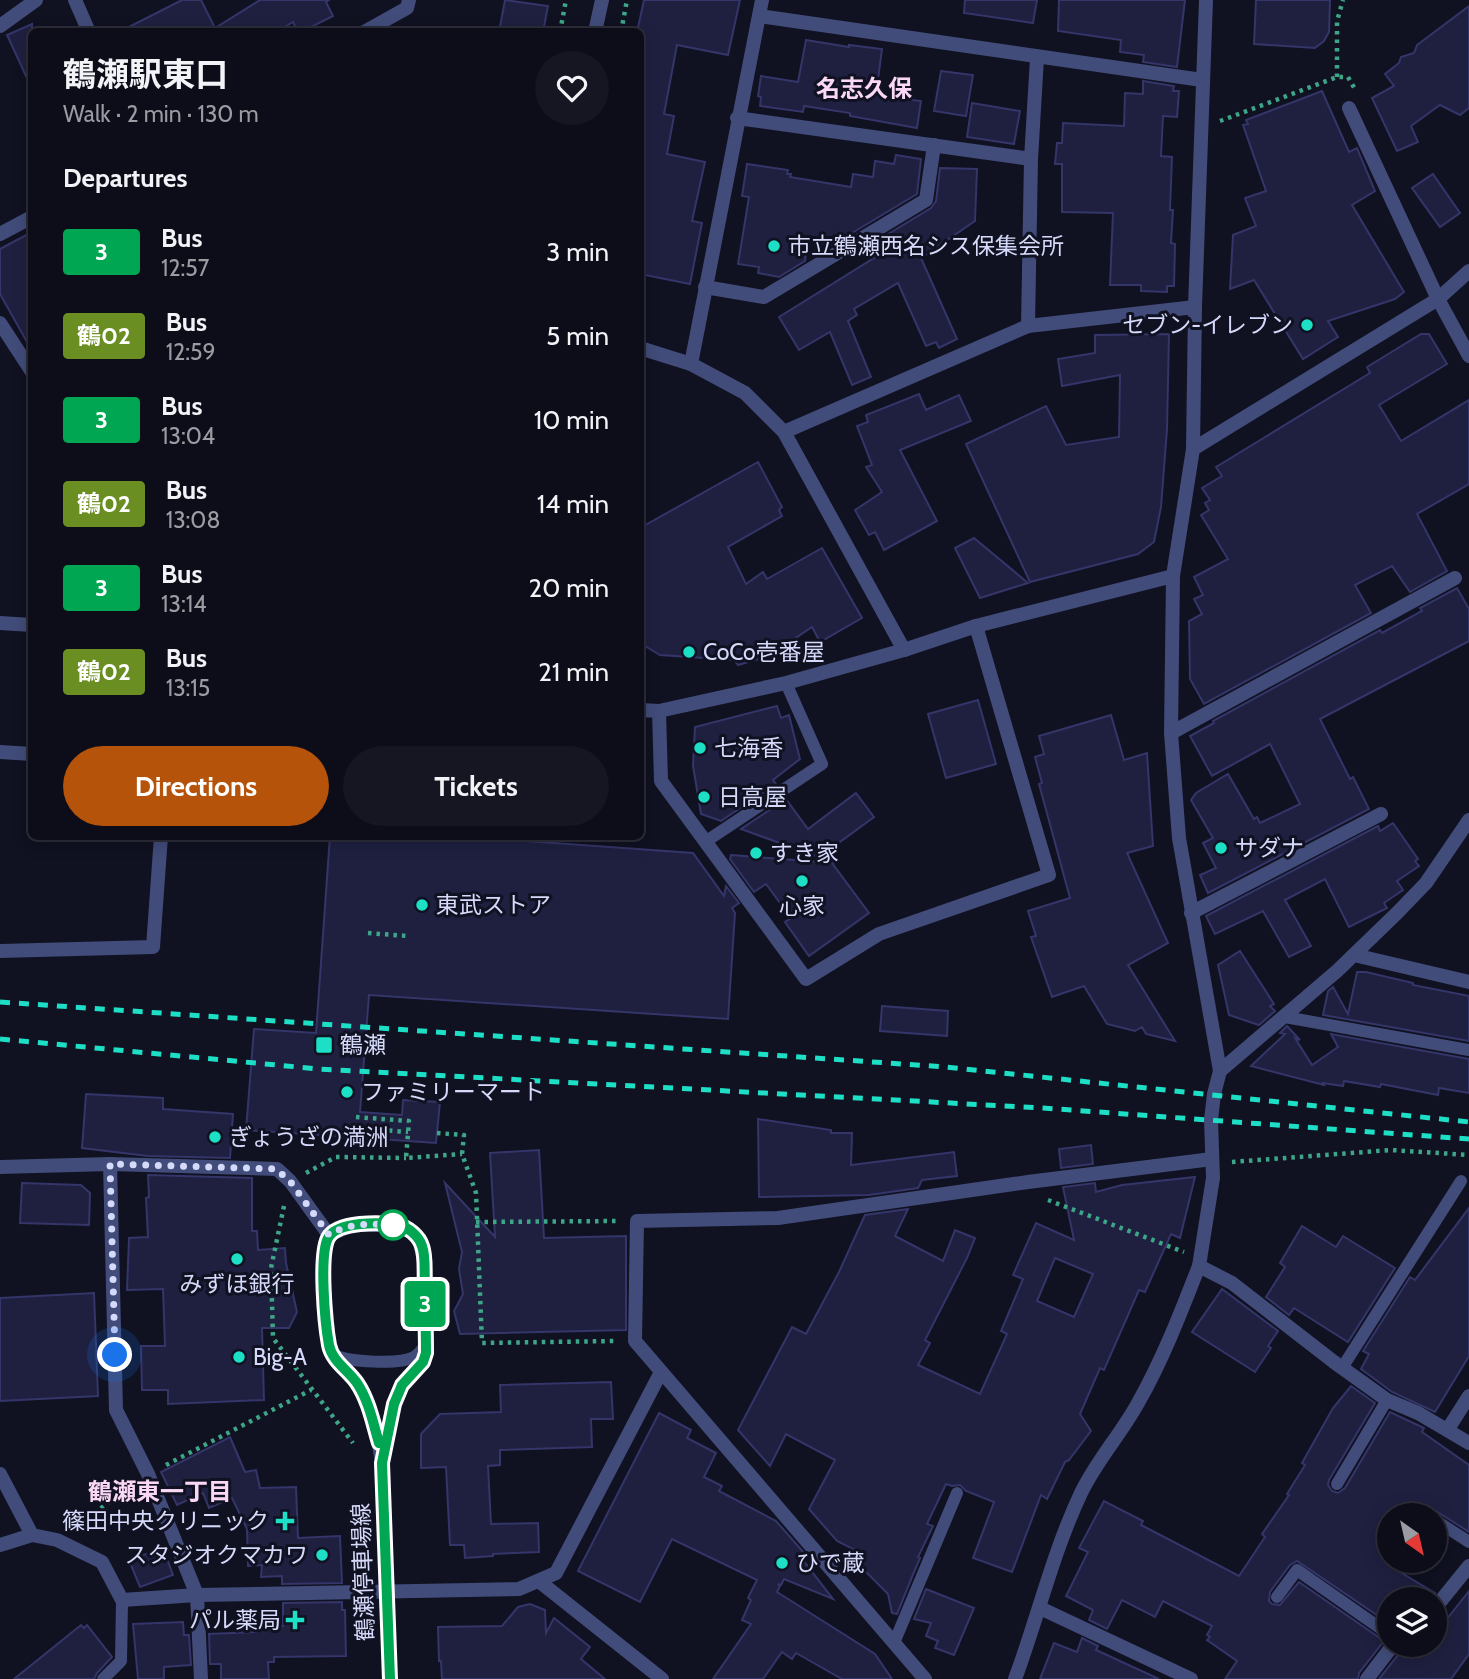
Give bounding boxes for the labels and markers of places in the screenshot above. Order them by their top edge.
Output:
place label: 市立鶴瀬西名シス保集会所 [788,232,1064,260]
marker: 市立鶴瀬西名シス保集会所 [766,238,782,254]
place label: セブン-イレブン [1122,311,1293,339]
marker: セブン-イレブン [1299,317,1315,333]
place label: CoCo壱番屋 [703,638,825,666]
marker: CoCo壱番屋 [681,644,697,660]
place label: 七海香 [714,734,783,762]
marker: 七海香 [692,740,708,756]
place label: 日高屋 [718,783,787,811]
marker: 日高屋 [696,789,712,805]
place label: サダナ [1235,834,1304,862]
place label: すき家 [770,839,839,867]
marker: サダナ [1213,840,1229,856]
marker: すき家 [748,845,764,861]
marker: 心家 [794,873,810,889]
place label: 東武ストア [436,891,551,919]
place label: 心家 [779,892,825,920]
marker: 東武ストア [414,897,430,913]
place label: 鶴瀬 [340,1031,386,1059]
marker: 鶴瀬 [314,1035,334,1055]
place label: ファミリーマート [361,1078,545,1106]
marker: ファミリーマート [339,1084,355,1100]
place label: ぎょうざの満洲 [229,1123,389,1151]
marker: ぎょうざの満洲 [207,1129,223,1145]
unlabelled marker [378,1210,408,1240]
marker: みずほ銀行 [229,1251,245,1267]
place label: みずほ銀行 [180,1270,295,1298]
place label: Big-A [253,1343,307,1371]
marker: Big-A [231,1349,247,1365]
place label: 篠田中央クリニック [62,1507,269,1535]
marker: 篠田中央クリニック [275,1511,295,1531]
place label: スタジオクマカワ [124,1541,308,1569]
marker: スタジオクマカワ [314,1547,330,1563]
place label: ひで蔵 [796,1549,865,1577]
marker: ひで蔵 [774,1555,790,1571]
place label: パル薬局 [189,1606,281,1634]
marker: パル薬局 [287,1612,303,1628]

